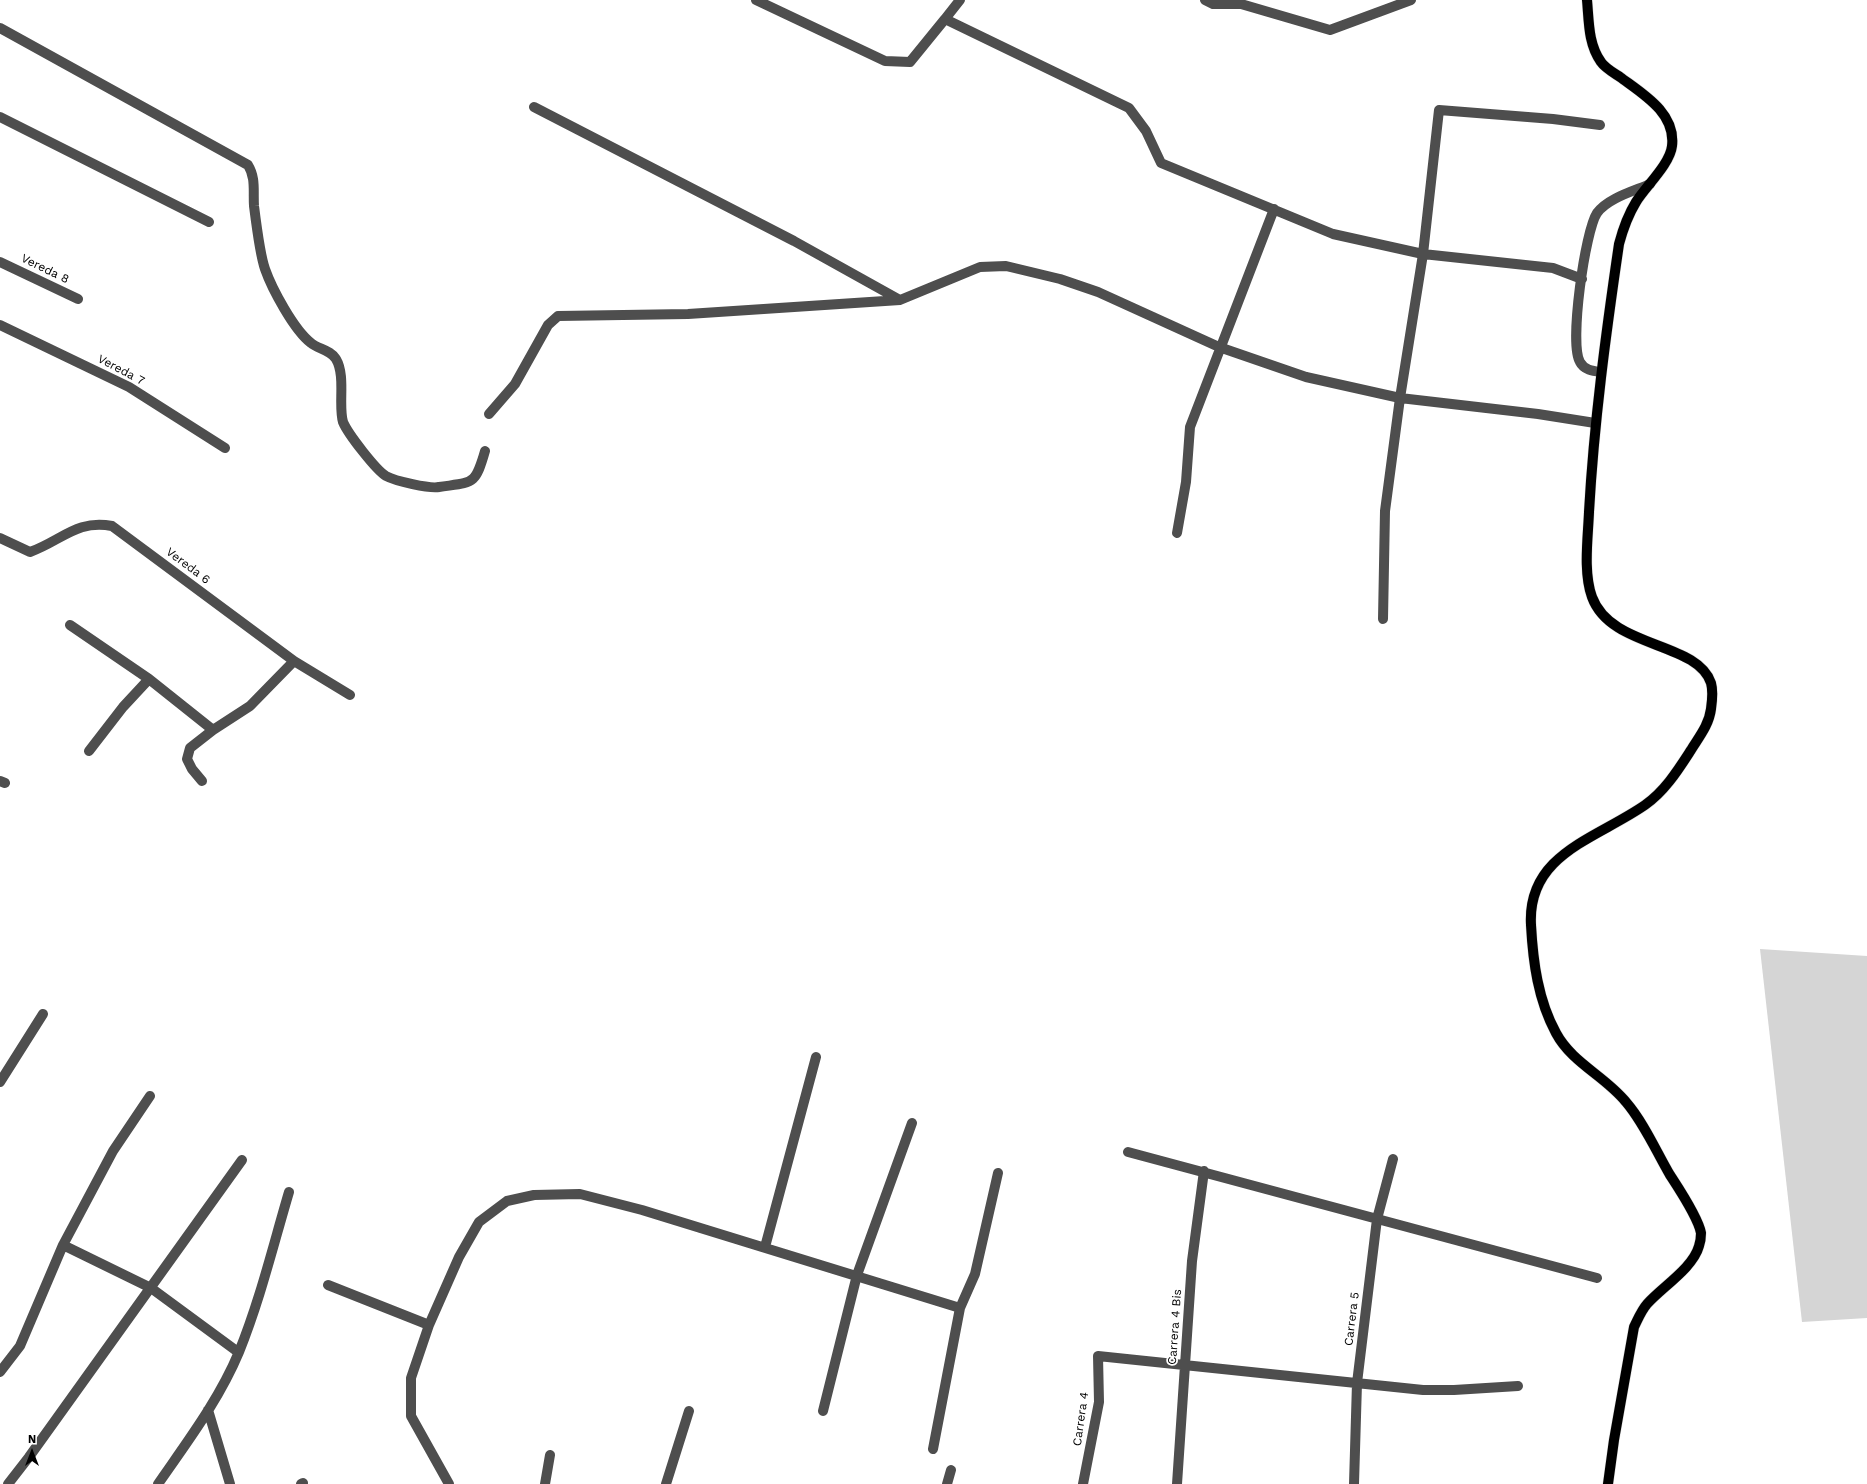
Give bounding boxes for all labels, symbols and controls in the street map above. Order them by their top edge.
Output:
street label: Vereda 8 [19,251,71,287]
street label: Vereda 7 [95,352,147,388]
street label: Vereda 6 [163,545,213,587]
street label: Carrera 4 Bis [1165,1289,1185,1365]
street label: Carrera 5 [1342,1291,1362,1347]
street label: Carrera 4 [1070,1391,1092,1447]
north arrow [12,1432,52,1472]
text: N [28,1433,36,1446]

